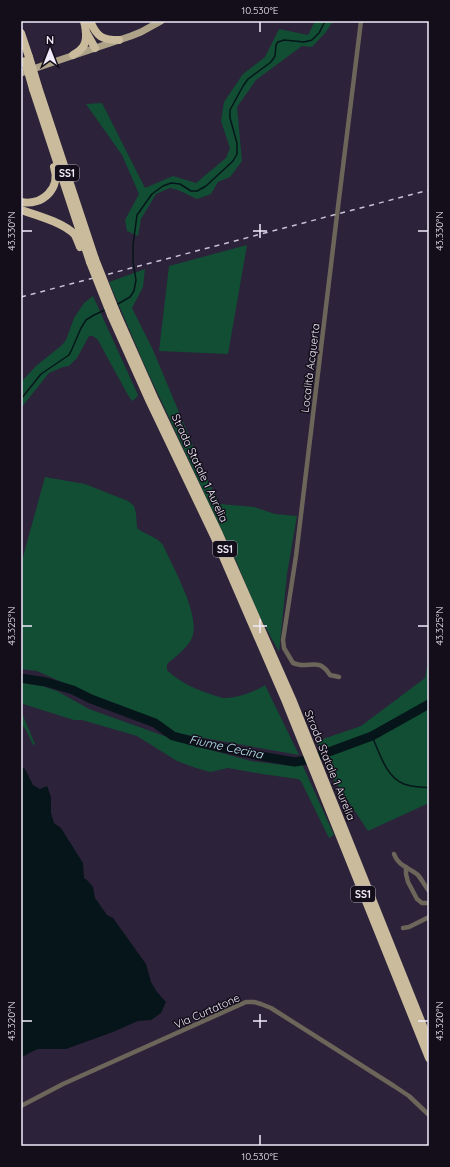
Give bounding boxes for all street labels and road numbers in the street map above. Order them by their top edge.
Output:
road number: SS1 [55,165,79,181]
street label: Località Acquerta [298,323,322,413]
street label: Strada Statale 1 Aurelia [169,412,231,524]
road number: SS1 [213,541,237,557]
street label: Strada Statale 1 Aurelia [301,708,359,822]
road number: SS1 [351,886,375,902]
street label: Via Curtatone [172,990,242,1032]

